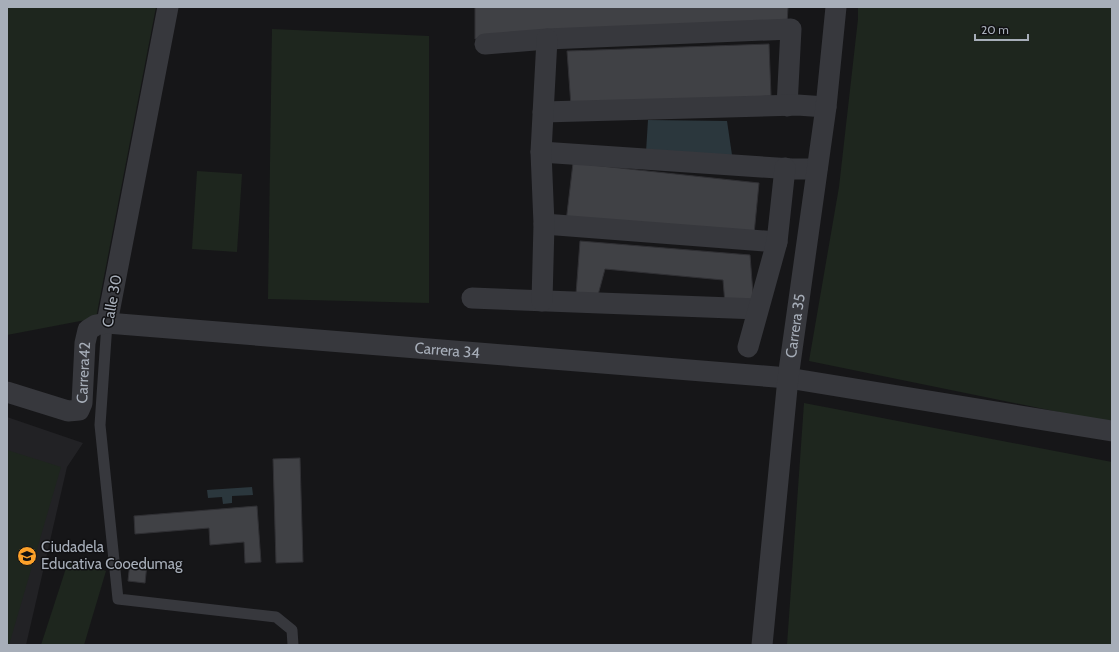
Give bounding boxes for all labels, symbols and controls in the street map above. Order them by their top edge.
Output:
scale bar [975,16,1028,42]
text: 20 m [981,22,1009,37]
street label: Calle 30 [99,273,125,329]
street label: Carrera 35 [782,292,809,359]
street label: Carrera 34 [414,339,481,362]
street label: Carrera42 [73,341,94,404]
place label: Ciudadela Educativa Cooedumag [41,538,183,573]
school or university icon: Ciudadela Educativa Cooedumag [16,545,38,567]

